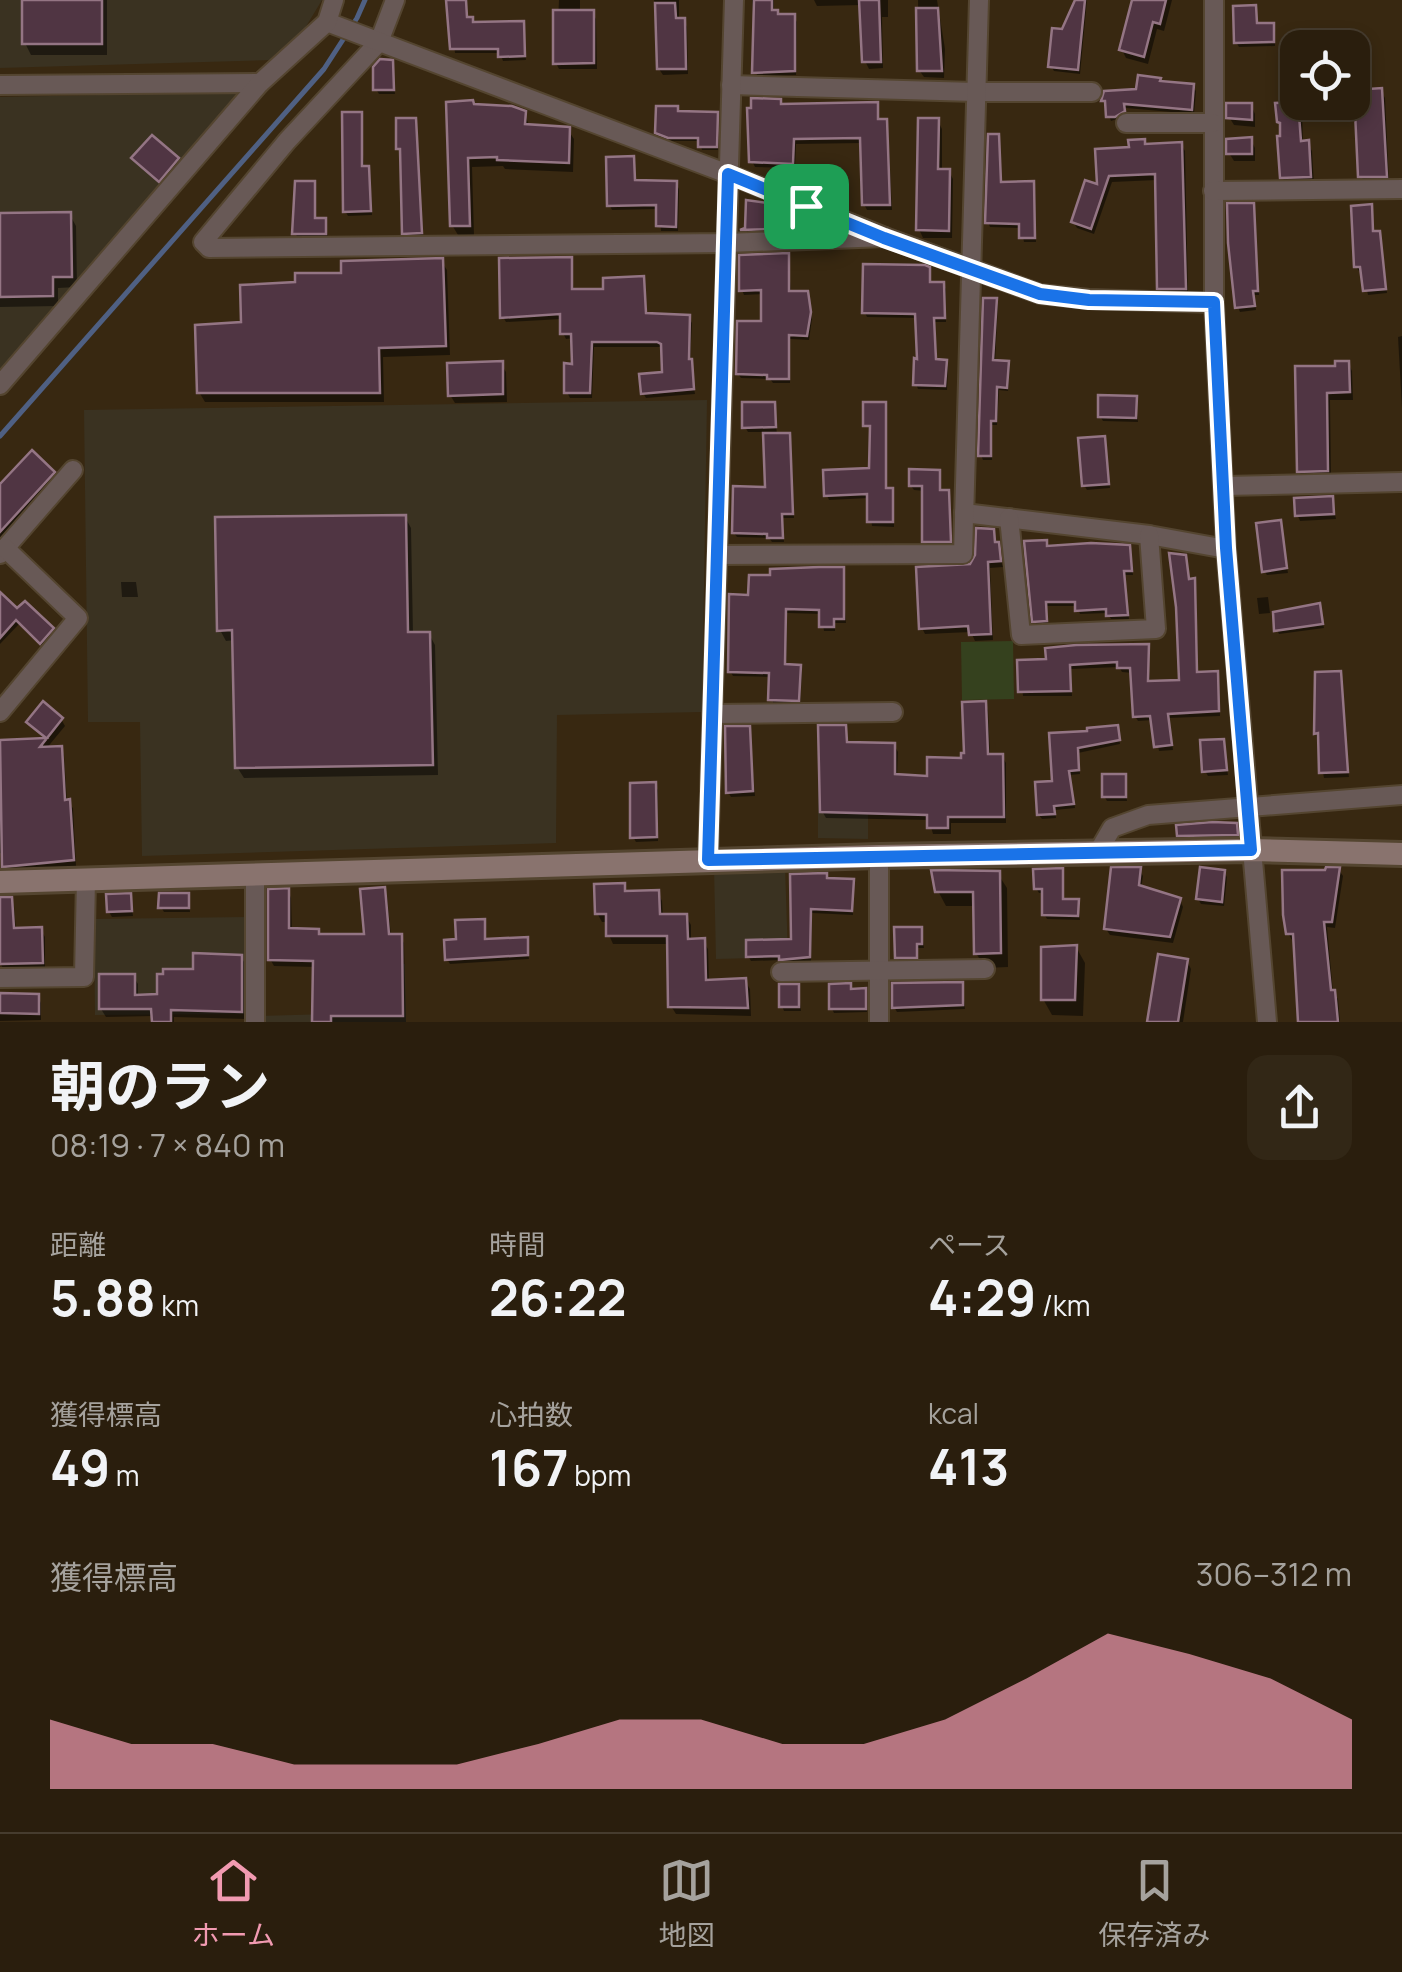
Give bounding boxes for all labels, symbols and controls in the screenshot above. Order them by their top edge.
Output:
map controls [1280,30,1370,120]
button: locate [1280,30,1370,120]
pin [764,164,849,249]
icon: arrive [779,179,834,234]
text: 朝のラン [50,1047,270,1123]
button: share [1247,1055,1352,1160]
text: 08:19 · 7 × 840 m [50,1123,285,1167]
text: 距離 [50,1225,106,1263]
text: 時間 [489,1225,545,1263]
text: ペース [928,1225,1011,1263]
text: 5.88 [50,1263,156,1331]
text: 26:22 [489,1263,627,1331]
text: 4:29 [928,1263,1036,1331]
text: km [156,1286,199,1324]
text: /km [1036,1286,1091,1324]
text: kcal [928,1394,979,1432]
text: 獲得標高 [50,1395,162,1433]
text: 心拍数 [489,1395,573,1433]
text: 413 [928,1432,1009,1500]
text: 49 [50,1433,110,1501]
text: 167 [489,1433,569,1501]
text: m [110,1456,140,1494]
text: bpm [569,1456,631,1494]
text: 306–312 m [1196,1552,1352,1596]
text: 獲得標高 [50,1555,178,1599]
tab: ホーム [192,1853,275,1953]
tab: 地図 [659,1853,715,1953]
tab: 保存済み [1098,1853,1210,1953]

